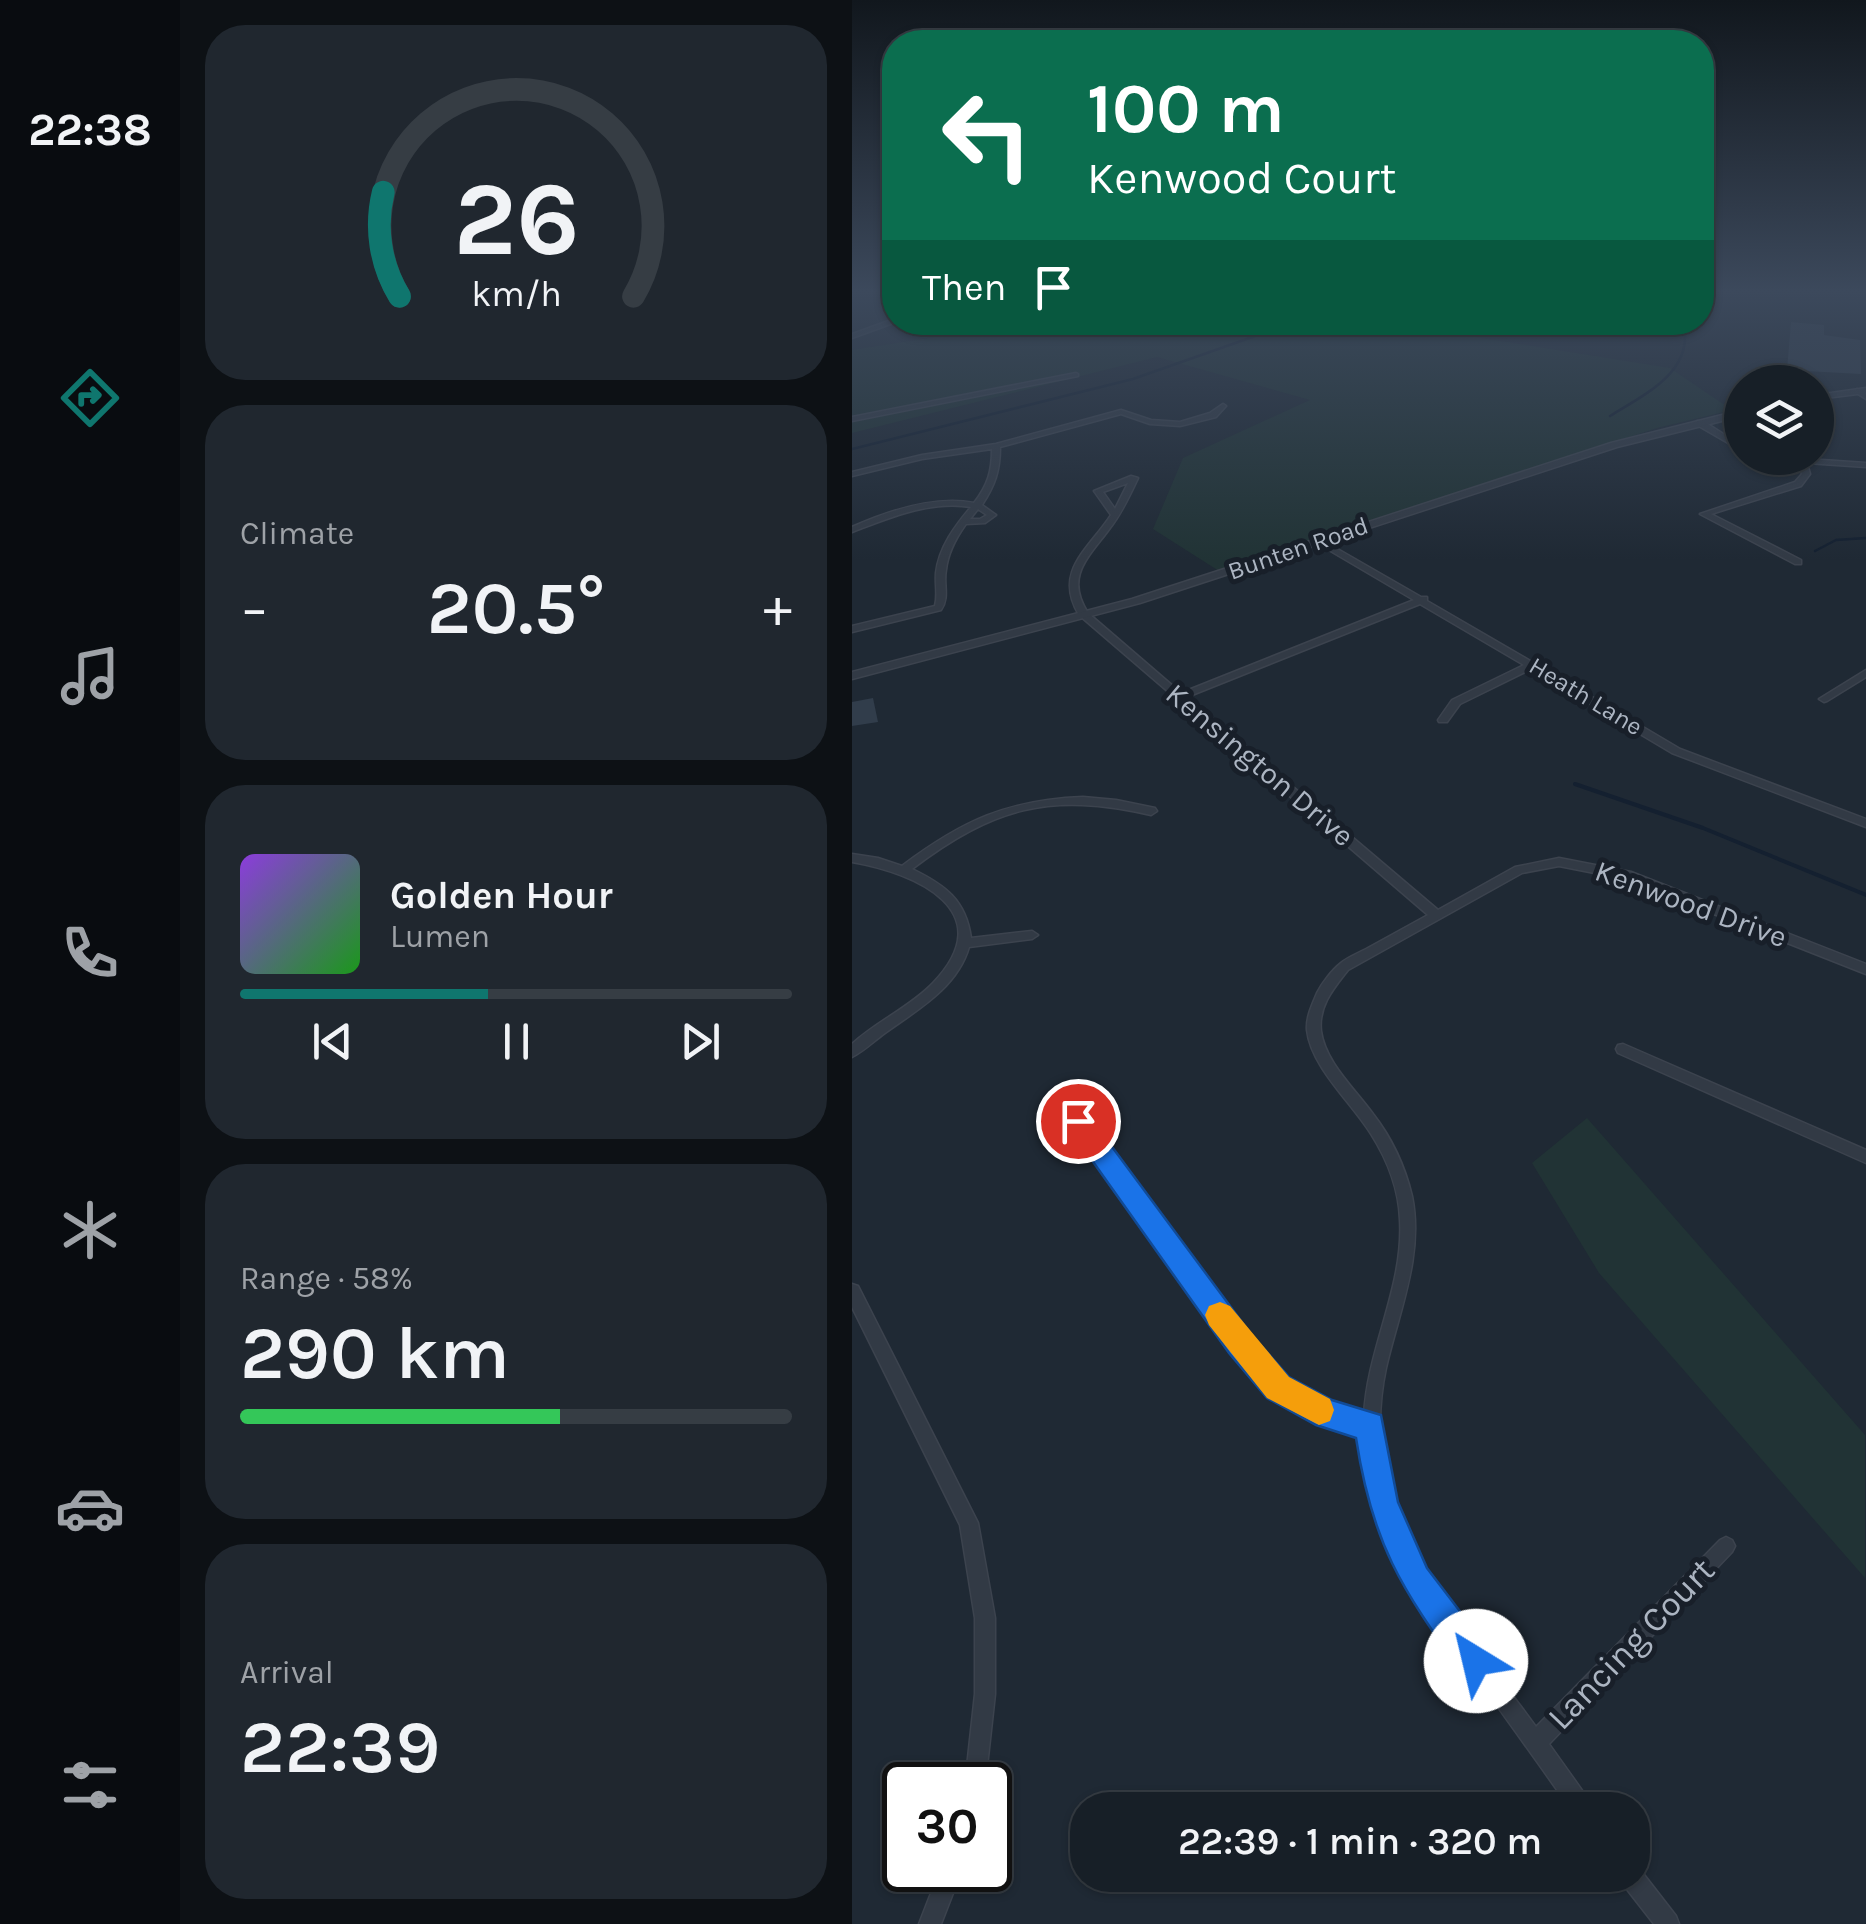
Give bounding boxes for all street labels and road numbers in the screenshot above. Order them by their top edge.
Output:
street label: Bunten Road [1224,510,1372,586]
street label: Heath Lane [1524,651,1648,741]
street label: Kensington Drive [1159,676,1361,854]
street label: Kenwood Drive [1590,853,1792,955]
street label: Lancing Court [1539,1550,1723,1738]

